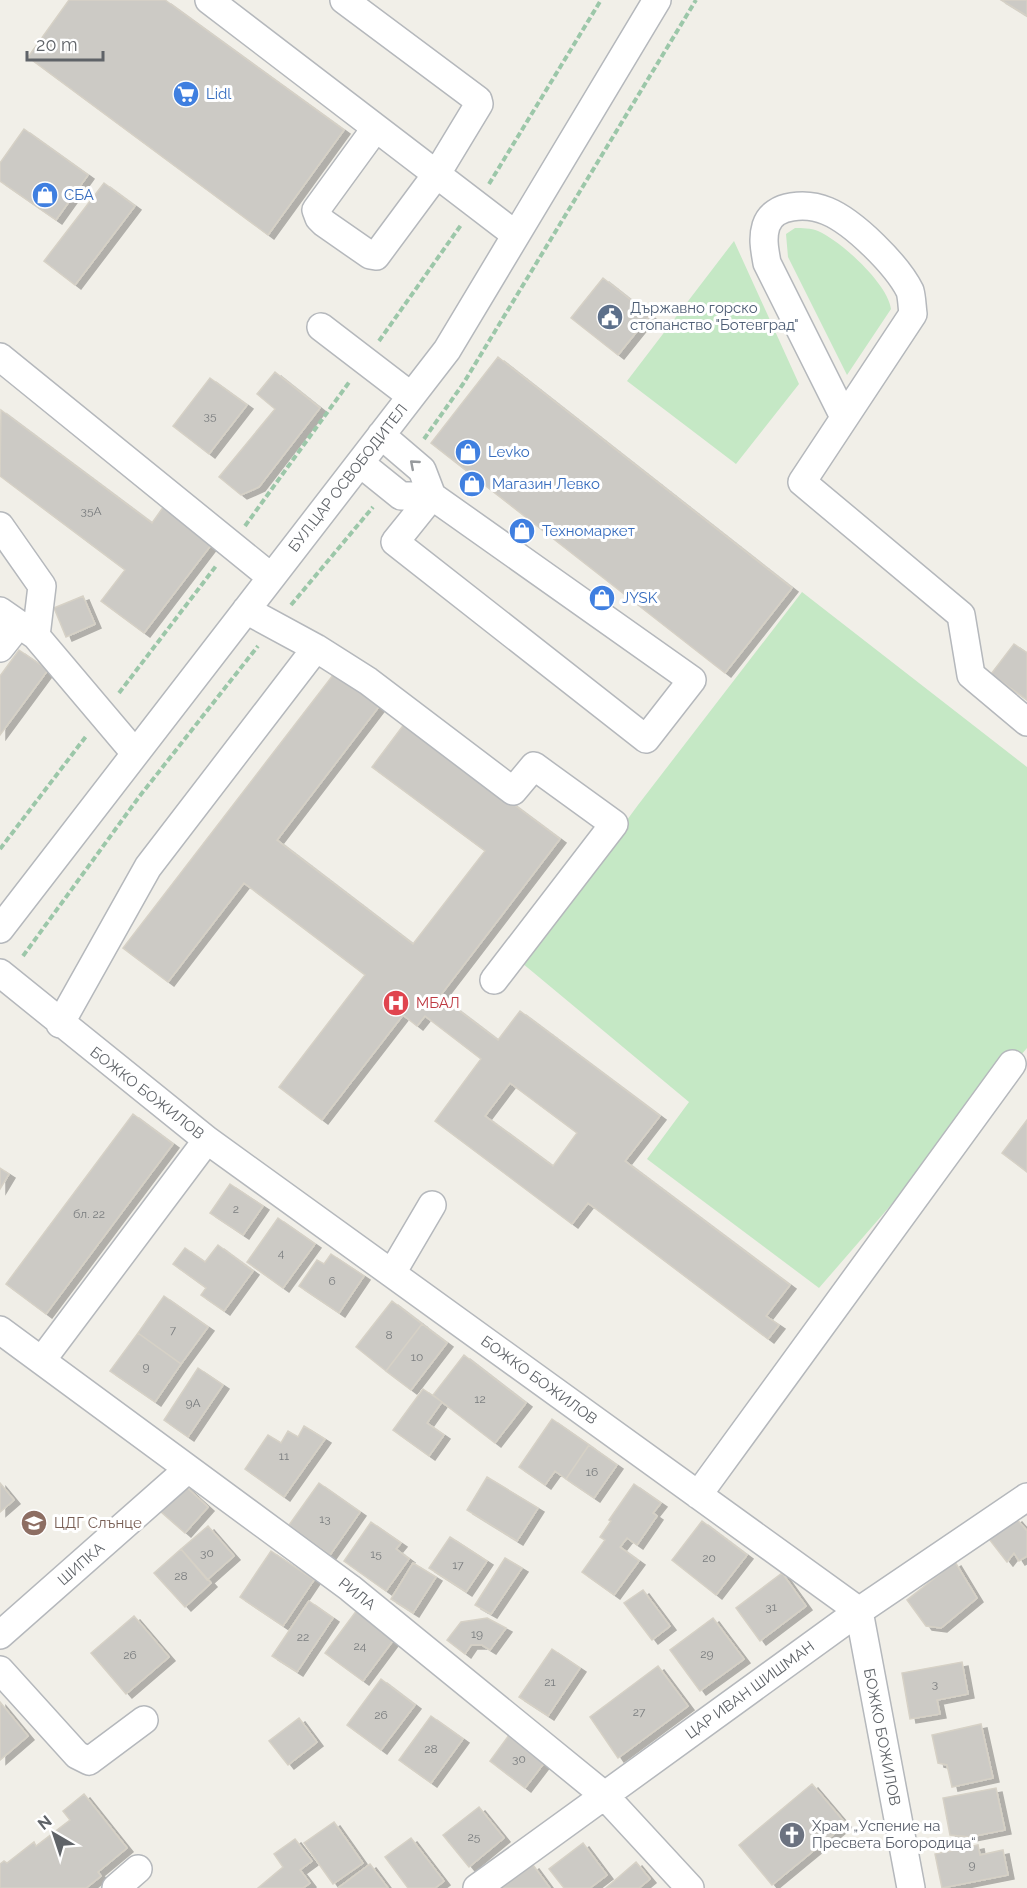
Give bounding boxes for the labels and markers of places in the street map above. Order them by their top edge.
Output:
supermarket icon: Lidl [171,79,201,109]
place label: Lidl [206,85,232,103]
shop icon: СБА [30,180,60,210]
place label: СБА [64,186,94,204]
place label: Държавно горско стопанство "Ботевград" [630,299,799,334]
public building icon: Държавно горско стопанство "Ботевград" [595,302,625,332]
shop icon: Levko [453,437,483,467]
place label: Levko [488,443,530,461]
shop icon: Магазин Левко [457,469,487,499]
place label: Магазин Левко [492,475,600,493]
shop icon: Техномаркет [507,516,537,546]
place label: Техномаркет [542,522,635,540]
shop icon: JYSK [587,583,617,613]
place label: JYSK [622,589,658,607]
hospital icon: МБАЛ [381,988,411,1018]
place label: МБАЛ [416,994,460,1012]
school or university icon: ЦДГ Слънце [19,1508,49,1538]
place label: ЦДГ Слънце [54,1514,142,1532]
place label: Храм „Успение на Пресвета Богородица“ [812,1817,976,1852]
church icon: Храм „Успение на Пресвета Богородица“ [777,1820,807,1850]

